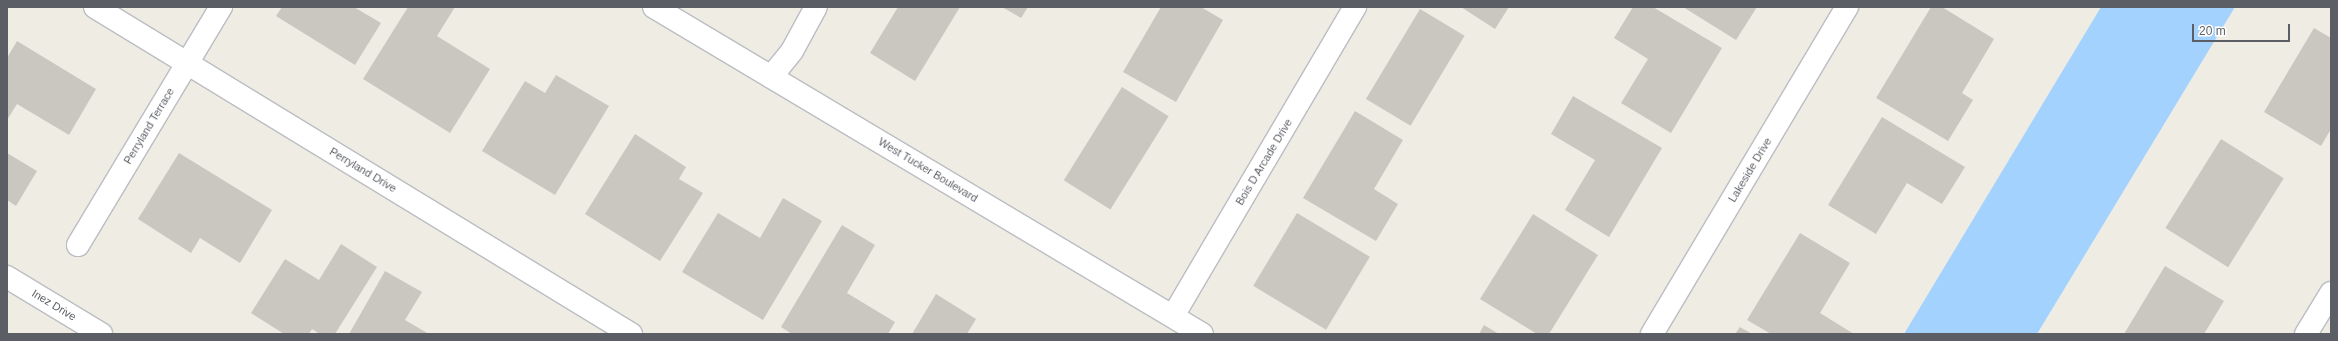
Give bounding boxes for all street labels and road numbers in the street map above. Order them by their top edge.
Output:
street label: Perryland Terrace [121,85,177,167]
street label: Bois D Arcade Drive [1233,116,1295,208]
street label: West Tucker Boulevard [876,135,980,205]
street label: Lakeside Drive [1726,135,1774,205]
street label: Perryland Drive [327,145,399,195]
street label: Inez Drive [29,287,79,323]

